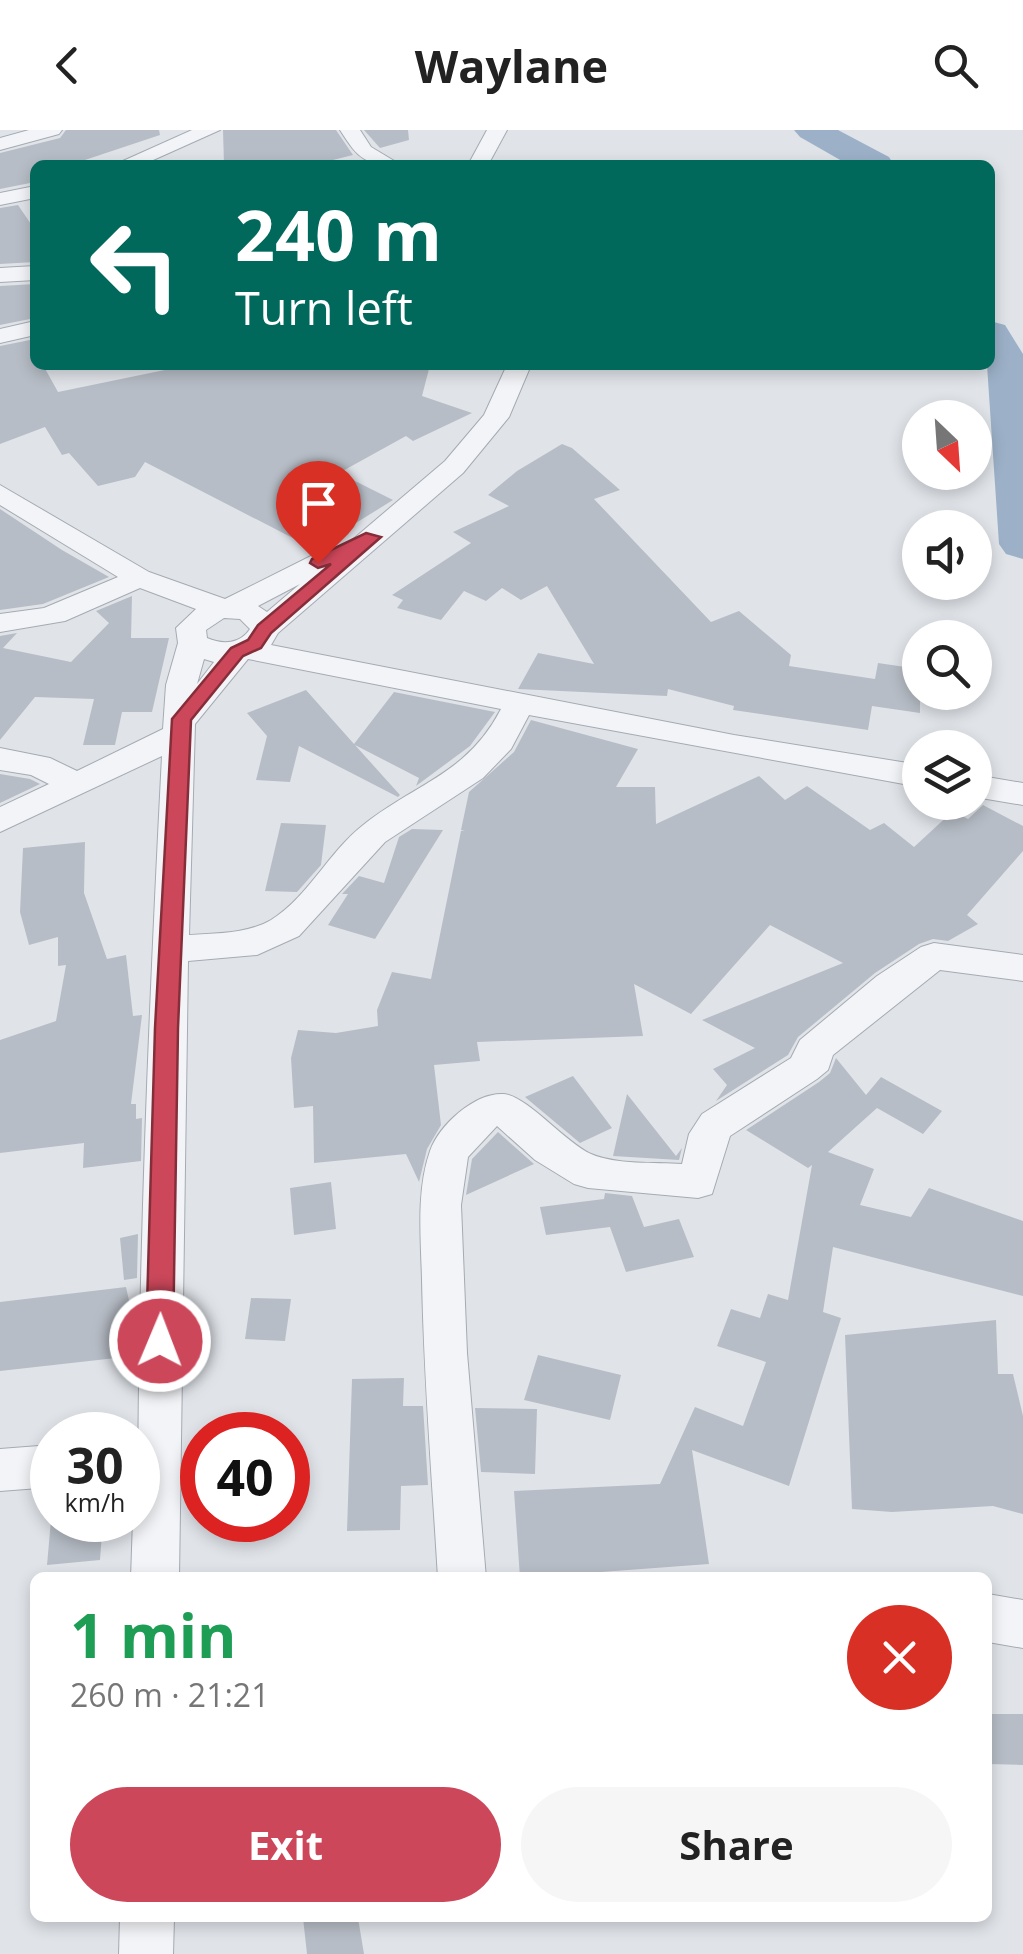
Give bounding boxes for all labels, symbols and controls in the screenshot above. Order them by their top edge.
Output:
text: Waylane [415,35,608,96]
icon: back [40,38,95,93]
icon: search [928,38,983,93]
text: 240 m [235,186,442,282]
icon: left [70,200,200,330]
text: Turn left [235,277,413,338]
north arrow [902,400,992,490]
map controls [902,400,992,820]
pin [276,461,361,564]
icon: arrive [291,476,346,531]
button: sound [902,510,992,600]
button: search [902,620,992,710]
button: layers [902,730,992,820]
position arrow [108,1289,212,1393]
speed limit sign: 40 [180,1412,310,1542]
text: 30 [66,1431,124,1499]
text: km/h [65,1485,125,1519]
text: 1 min [70,1594,237,1676]
button: close [847,1605,952,1710]
text: 260 m · 21:21 [70,1673,269,1716]
button: Exit [70,1787,501,1902]
button: Share [521,1787,952,1902]

